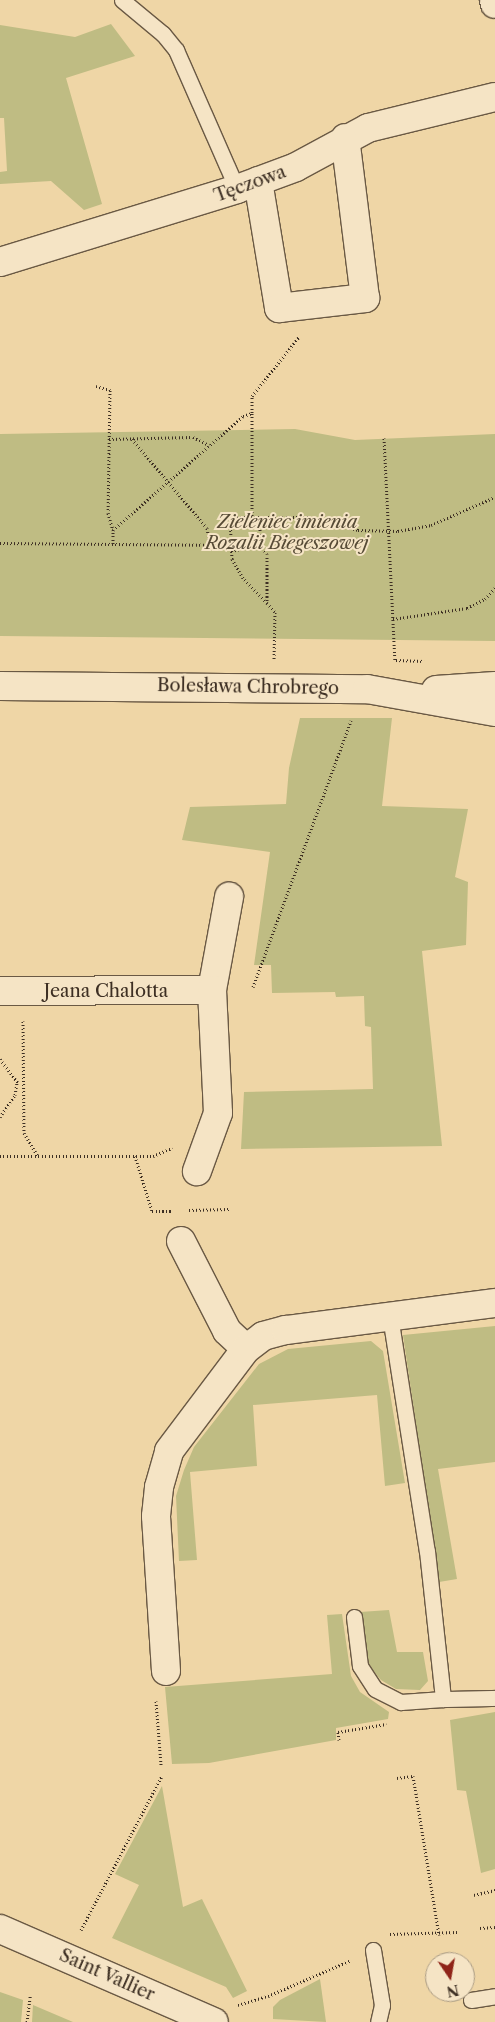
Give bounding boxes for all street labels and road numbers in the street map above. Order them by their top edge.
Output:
street label: Tęczowa [211,161,289,207]
street label: Bolesława Chrobrego [157,675,339,699]
street label: Jeana Chalotta [44,980,168,1002]
street label: Saint Vallier [56,1944,158,2006]

